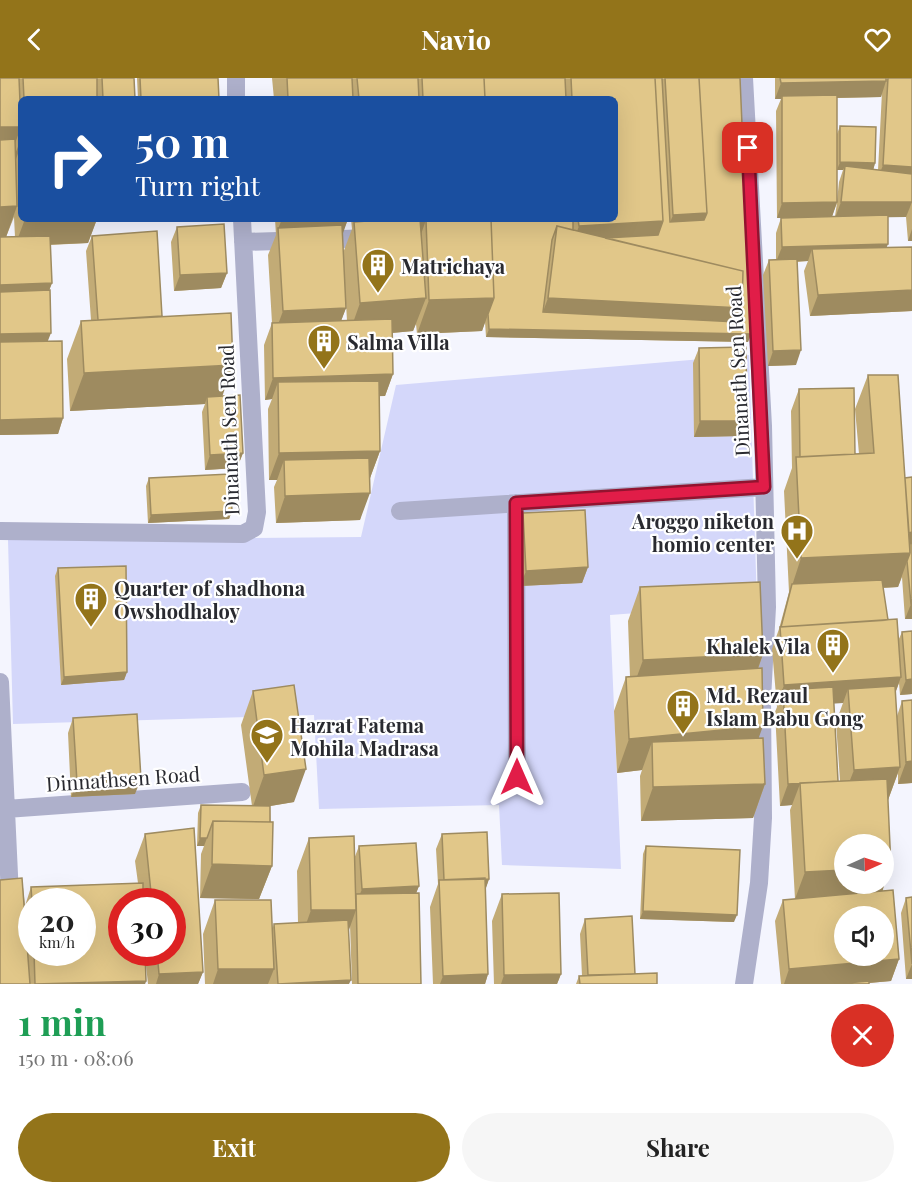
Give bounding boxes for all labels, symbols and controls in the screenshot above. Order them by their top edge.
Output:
text: Navio [421,21,491,57]
icon: back [18,23,51,56]
icon: heart [861,23,894,56]
text: 50 m [135,113,229,169]
icon: right [36,120,114,198]
pin [722,122,773,173]
icon: arrive [731,131,764,164]
text: Turn right [135,167,260,203]
building icon: Matrichaya [360,247,396,294]
place label: Matrichaya [401,252,506,279]
street label: Dinanath Sen Road [719,284,755,457]
building icon: Salma Villa [306,323,342,370]
place label: Salma Villa [347,328,450,355]
street label: Dinanath Sen Road [212,344,244,516]
place label: Aroggo niketon homio center [631,507,775,557]
hospital icon: Aroggo niketon homio center [779,513,815,560]
place label: Quarter of shadhona Owshodhaloy [114,574,306,624]
building icon: Quarter of shadhona Owshodhaloy [73,581,109,628]
building icon: Khalek Vila [815,627,851,674]
place label: Khalek Vila [706,632,811,659]
place label: Md. Rezaul Islam Babu Gong [706,681,864,731]
building icon: Md. Rezaul Islam Babu Gong [665,688,701,735]
place label: Hazrat Fatema Mohila Madrasa [290,711,440,761]
school or university icon: Hazrat Fatema Mohila Madrasa [249,717,285,764]
position arrow [485,745,549,809]
street label: Dinnathsen Road [45,759,201,797]
north arrow [834,834,894,894]
map controls [834,834,894,966]
speed limit sign: 30 [108,888,186,966]
text: 20 [39,900,75,940]
button: sound [834,906,894,966]
text: km/h [39,932,75,952]
text: 1 min [18,997,106,1045]
button: close [831,1004,894,1067]
text: 150 m · 08:06 [18,1044,134,1071]
button: Exit [18,1113,450,1182]
button: Share [462,1113,894,1182]

